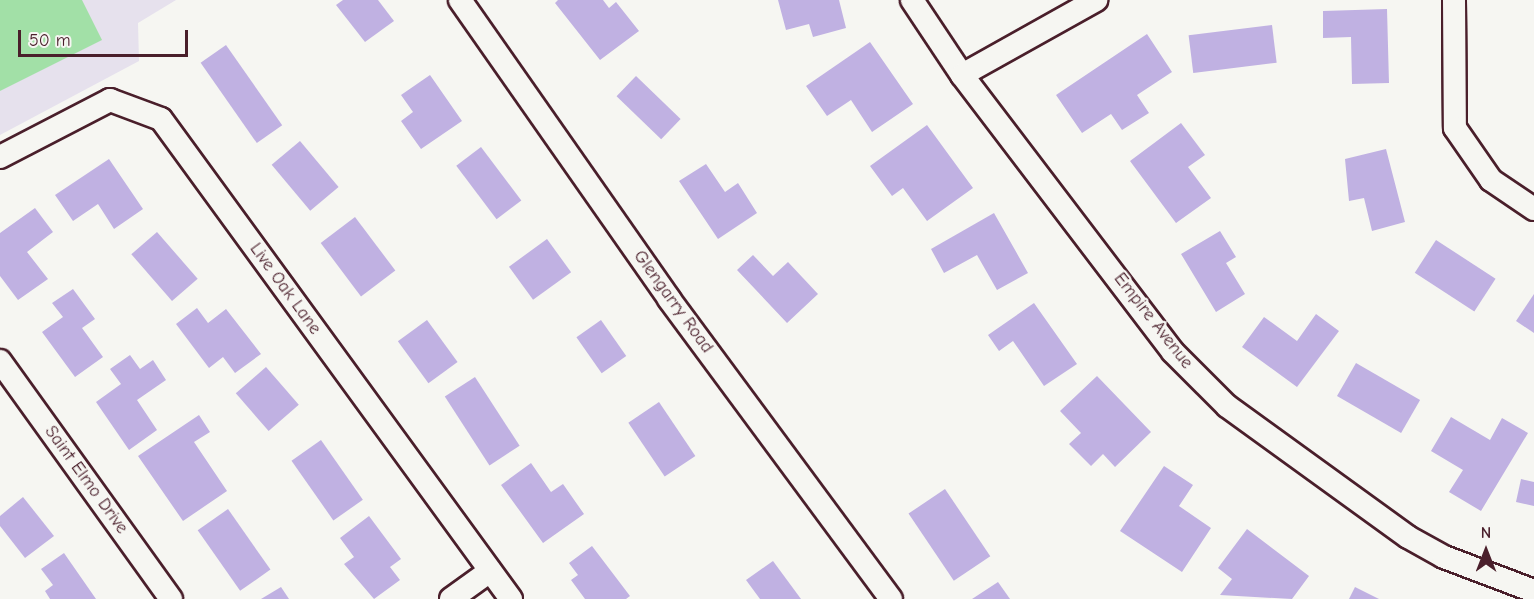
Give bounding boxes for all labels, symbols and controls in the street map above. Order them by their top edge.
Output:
scale bar [21,18,190,56]
text: 50 m [29,30,71,51]
street label: Live Oak Lane [245,239,325,339]
street label: Glengarry Road [628,246,718,358]
street label: Empire Avenue [1109,269,1197,373]
street label: Saint Elmo Drive [40,422,132,538]
north arrow [1456,521,1516,581]
text: N [1481,524,1491,542]

